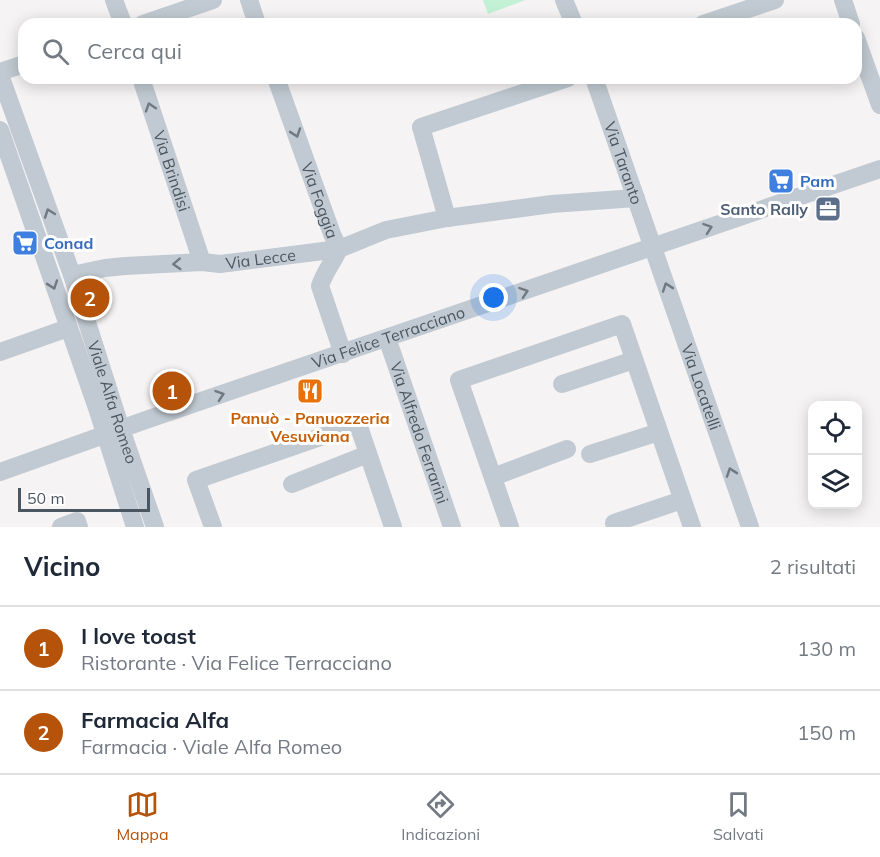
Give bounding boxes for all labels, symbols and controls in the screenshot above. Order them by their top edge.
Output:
search box [18,18,862,84]
icon: search [39,35,72,68]
text: Cerca qui [87,37,182,65]
one-way arrow [145,102,158,113]
street label: Via Taranto [600,119,647,207]
one-way arrow [288,127,301,138]
street label: Via Brindisi [149,128,195,214]
street label: Via Foggia [297,160,343,241]
supermarket icon: Pam [766,166,796,196]
place label: Pam [800,171,835,191]
office icon: Santo Rally [813,194,843,224]
place label: Santo Rally [720,199,808,219]
one-way arrow [44,208,57,219]
one-way arrow [702,223,713,236]
supermarket icon: Conad [10,228,40,258]
place label: Conad [44,233,93,253]
street label: Via Lecce [224,245,297,273]
one-way arrow [172,257,181,270]
pin: 2 [70,276,110,320]
one-way arrow [46,279,59,290]
your location [479,283,508,312]
one-way arrow [661,283,674,293]
one-way arrow [518,286,529,299]
street label: Via Felice Terracciano [309,302,467,373]
street label: Viale Alfa Romeo [84,338,142,466]
street label: Via Locatelli [677,341,725,433]
street label: Via Alfredo Ferrarini [386,359,453,506]
pin: 1 [152,368,192,414]
restaurant icon: Panuò - Panuozzeria Vesuviana [295,376,325,406]
one-way arrow [214,390,225,402]
map controls [808,401,862,509]
button: locate [808,401,862,455]
place label: Panuò - Panuozzeria Vesuviana [230,408,390,446]
button: layers [808,455,862,509]
one-way arrow [725,467,738,478]
scale bar [18,485,150,513]
text: 50 m [27,488,64,508]
text: Vicino [24,550,101,583]
text: 2 risultati [770,554,856,579]
text: I love toast [81,622,196,650]
text: 1 [38,636,50,661]
text: 130 m [797,636,856,661]
text: Ristorante · Via Felice Terracciano [81,650,392,675]
text: Farmacia Alfa [81,706,229,734]
text: 2 [38,720,50,745]
text: 150 m [797,720,856,745]
text: Farmacia · Viale Alfa Romeo [81,734,342,759]
tab: Mappa [116,788,169,844]
tab: Indicazioni [401,788,480,844]
tab: Salvati [713,788,764,844]

